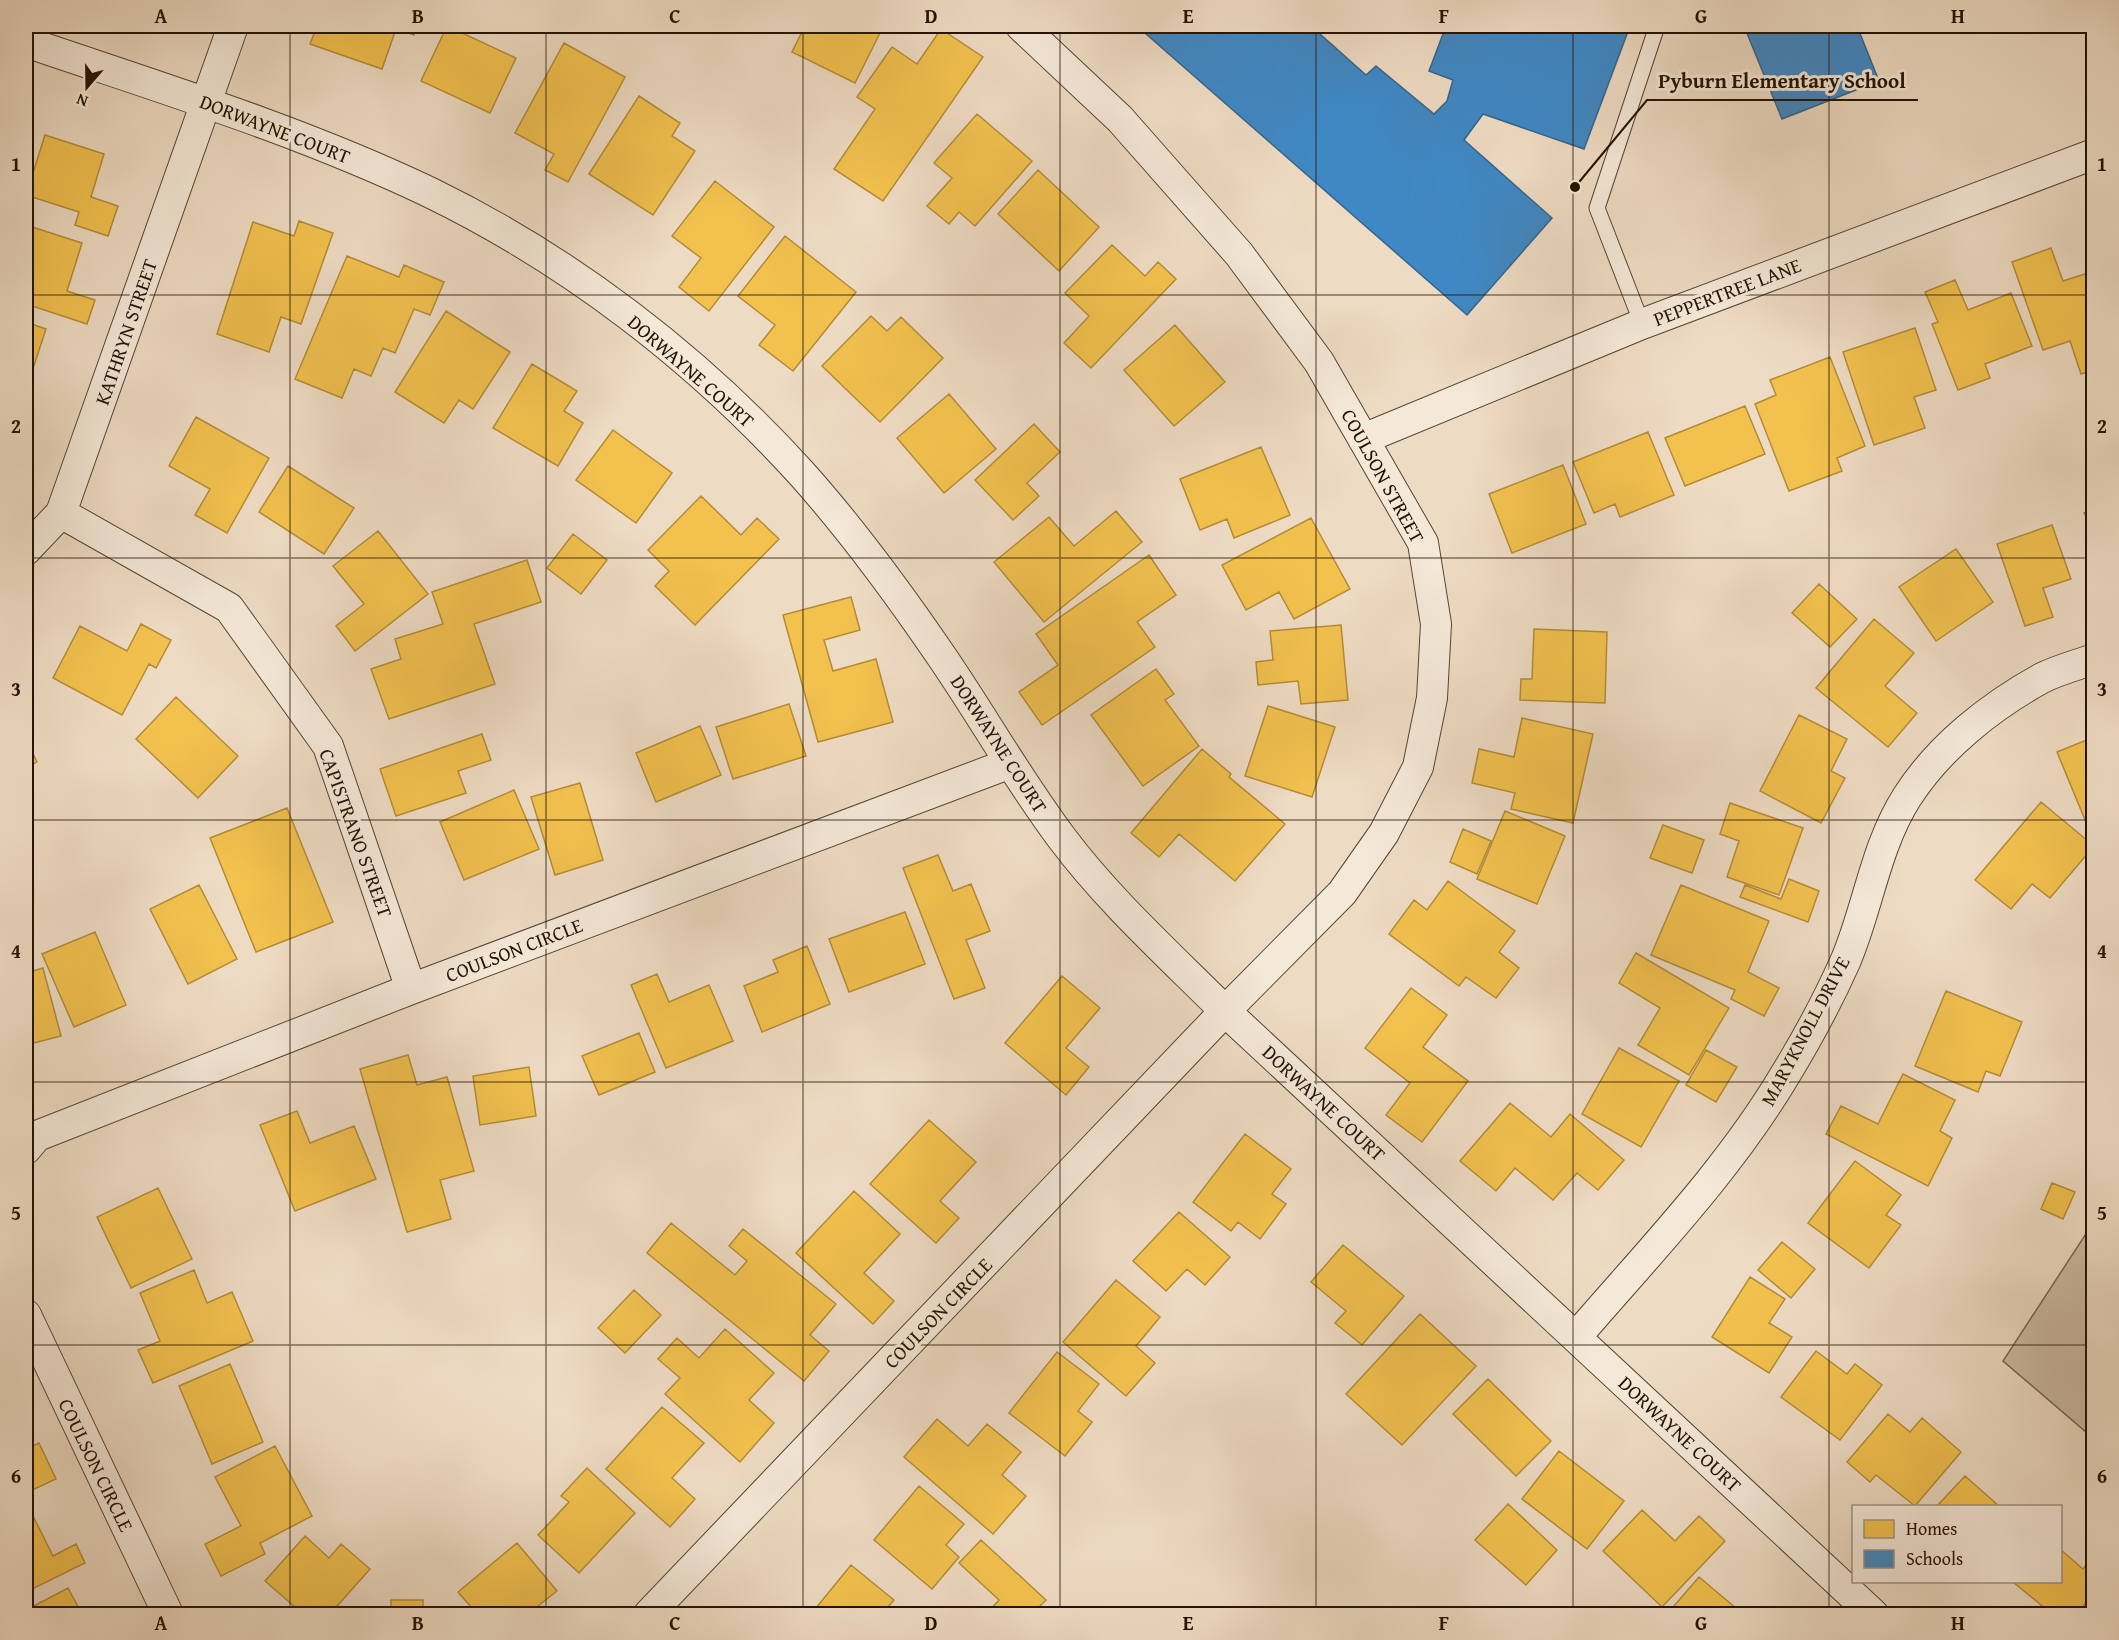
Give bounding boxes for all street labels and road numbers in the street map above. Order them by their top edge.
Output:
street label: DORWAYNE COURT [196,86,355,171]
street label: PEPPERTREE LANE [1649,250,1805,333]
street label: KATHRYN STREET [87,255,164,409]
street label: DORWAYNE COURT [622,307,761,434]
street label: COULSON STREET [1335,403,1432,548]
street label: DORWAYNE COURT [944,669,1055,818]
street label: CAPISTRANO STREET [312,744,400,921]
street label: COULSON CIRCLE [441,910,587,989]
street label: MARYKNOLL DRIVE [1753,951,1856,1111]
street label: DORWAYNE COURT [1256,1038,1392,1168]
street label: COULSON CIRCLE [877,1251,998,1375]
street label: DORWAYNE COURT [1612,1369,1748,1499]
street label: COULSON CIRCLE [52,1393,141,1536]

